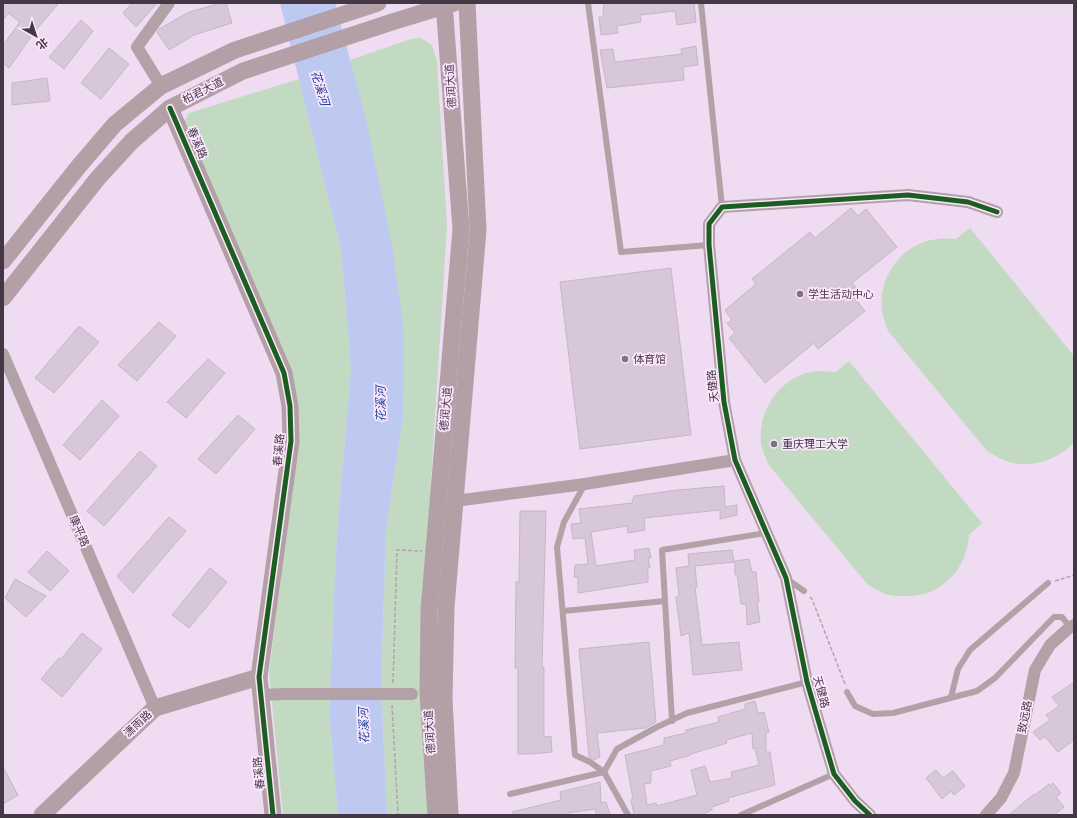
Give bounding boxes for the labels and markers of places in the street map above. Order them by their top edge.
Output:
place label: 学生活动中心 [808,288,874,301]
marker: 学生活动中心 [795,289,805,299]
place label: 体育馆 [633,353,666,366]
marker: 体育馆 [620,354,630,364]
place label: 重庆理工大学 [782,438,848,451]
marker: 重庆理工大学 [769,439,779,449]

